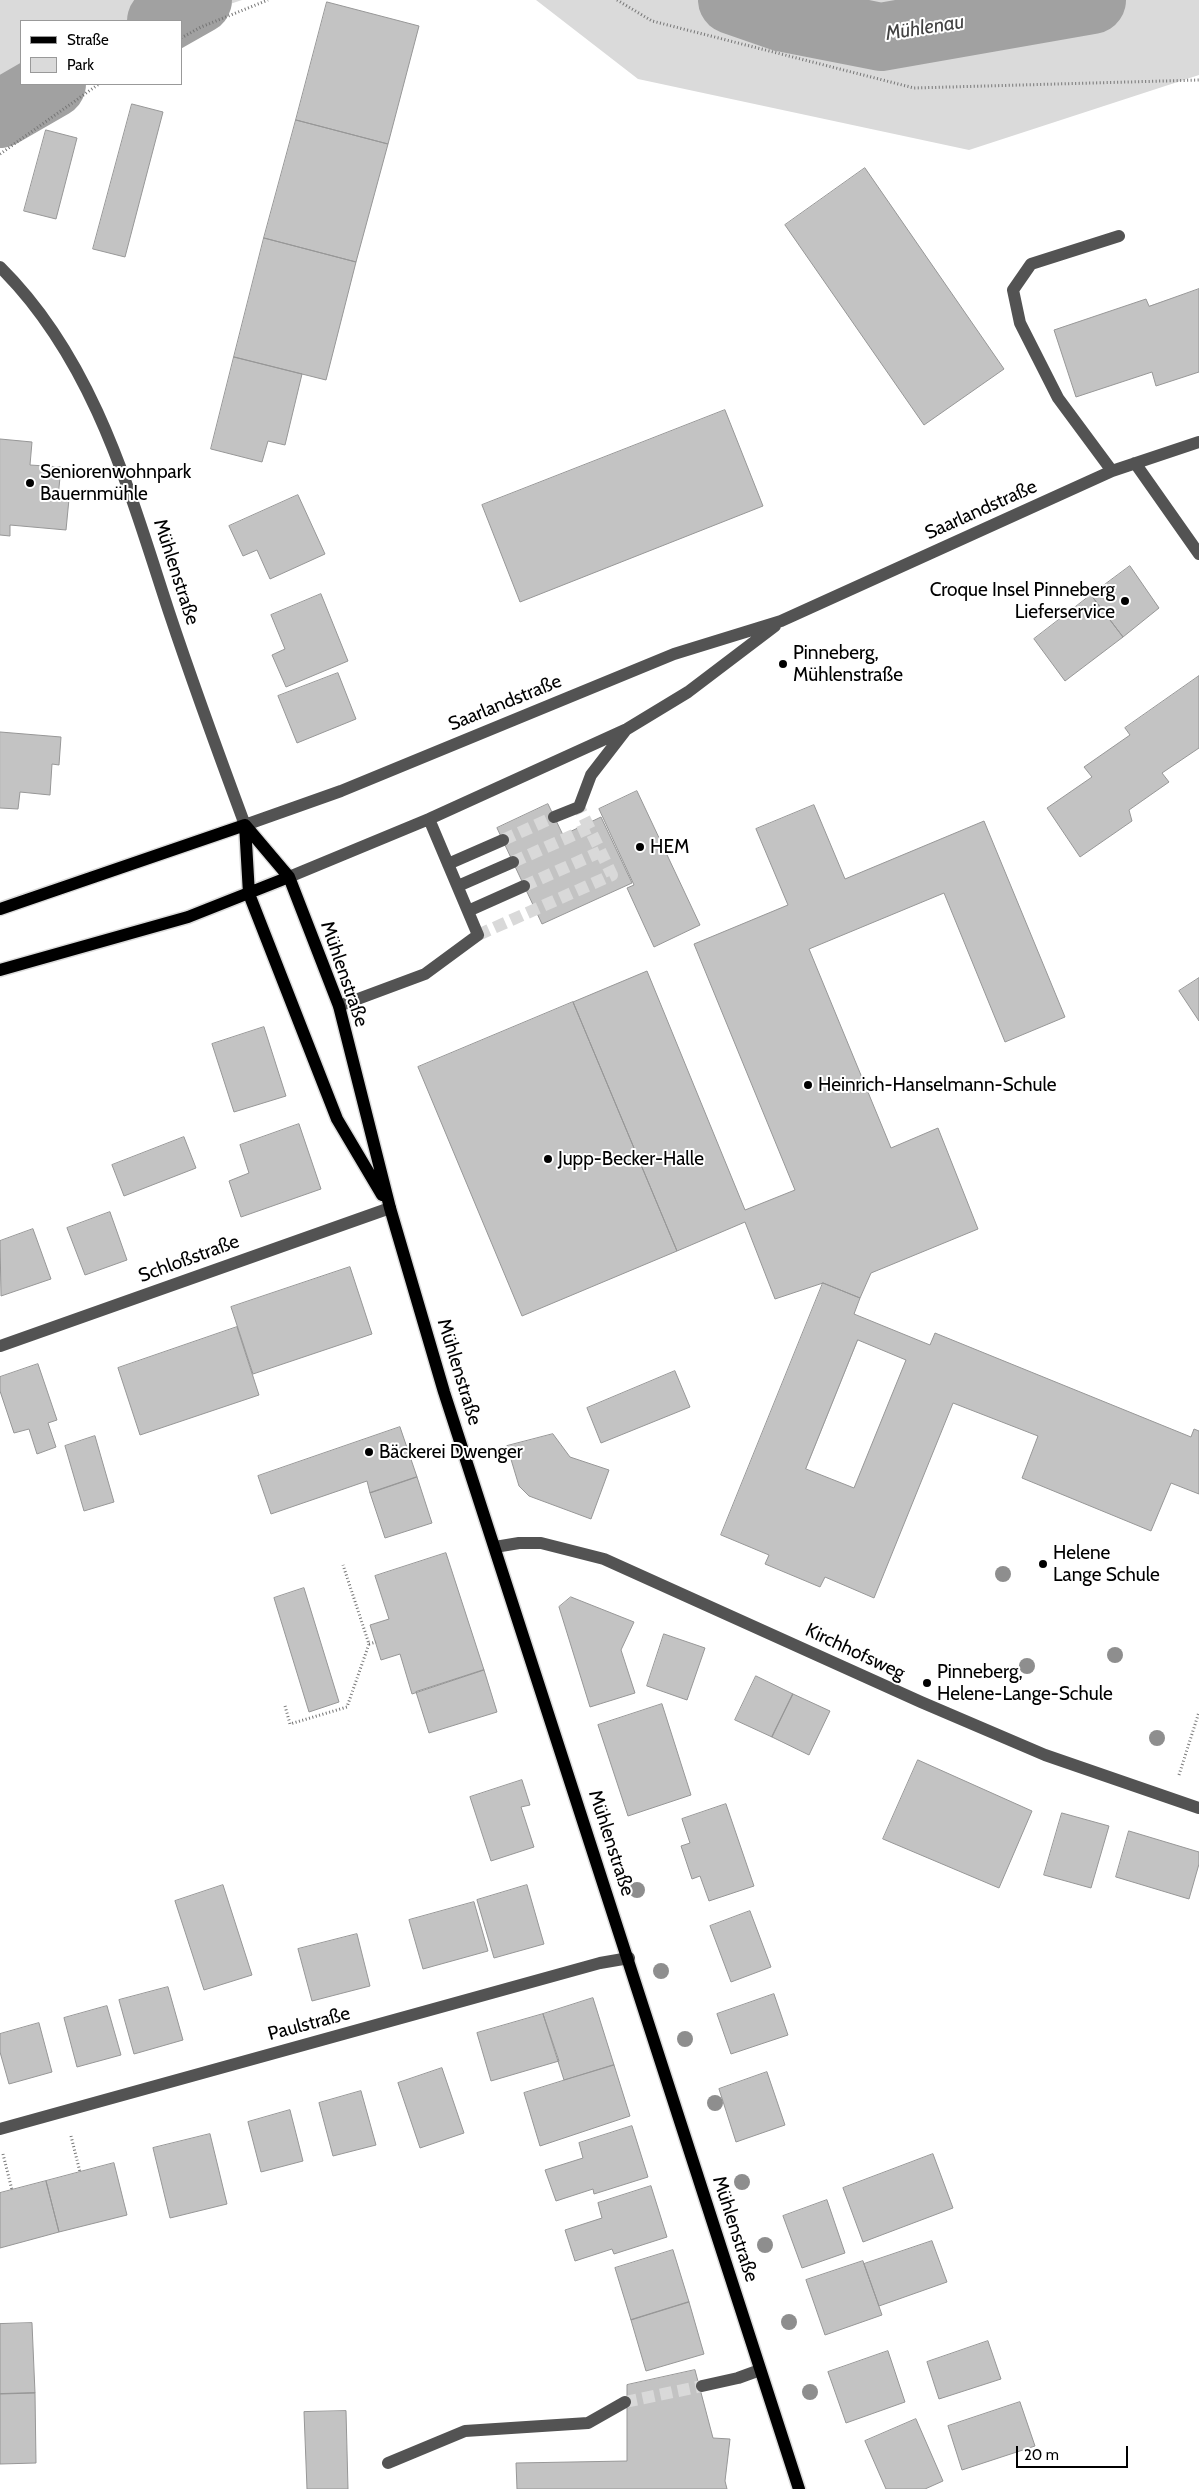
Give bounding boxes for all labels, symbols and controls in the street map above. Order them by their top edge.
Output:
water label: Mühlenau [884,10,966,46]
legend [20,20,182,85]
text: Straße [67,31,109,49]
text: Park [67,56,94,74]
place label: Seniorenwohnpark Bauernmühle [40,461,191,505]
street label: Saarlandstraße [922,475,1040,545]
marker: Seniorenwohnpark Bauernmühle [24,477,36,489]
street label: Mühlenstraße [148,516,204,628]
place label: Croque Insel Pinneberg Lieferservice [930,579,1115,623]
marker: Croque Insel Pinneberg Lieferservice [1119,595,1131,607]
place label: Pinneberg, Mühlenstraße [793,642,903,686]
marker: Pinneberg, Mühlenstraße [777,658,789,670]
street label: Saarlandstraße [445,670,565,736]
place label: HEM [650,836,689,858]
marker: HEM [634,841,646,853]
street label: Mühlenstraße [315,918,373,1030]
place label: Heinrich-Hanselmann-Schule [818,1074,1057,1096]
marker: Heinrich-Hanselmann-Schule [802,1079,814,1091]
place label: Jupp-Becker-Halle [558,1148,704,1170]
marker: Jupp-Becker-Halle [542,1153,554,1165]
street label: Schloßstraße [136,1230,242,1288]
street label: Mühlenstraße [432,1316,486,1428]
place label: Bäckerei Dwenger [379,1441,523,1463]
marker: Bäckerei Dwenger [363,1446,375,1458]
place label: Helene Lange Schule [1053,1542,1160,1586]
marker: Helene Lange Schule [1037,1558,1049,1570]
street label: Kirchhofsweg [801,1619,909,1685]
place label: Pinneberg, Helene-Lange-Schule [937,1661,1113,1705]
marker: Pinneberg, Helene-Lange-Schule [921,1677,933,1689]
street label: Mühlenstraße [583,1787,639,1899]
street label: Paulstraße [265,2002,353,2046]
street label: Mühlenstraße [707,2173,763,2285]
scale bar [1019,2436,1132,2468]
text: 20 m [1024,2446,1059,2464]

